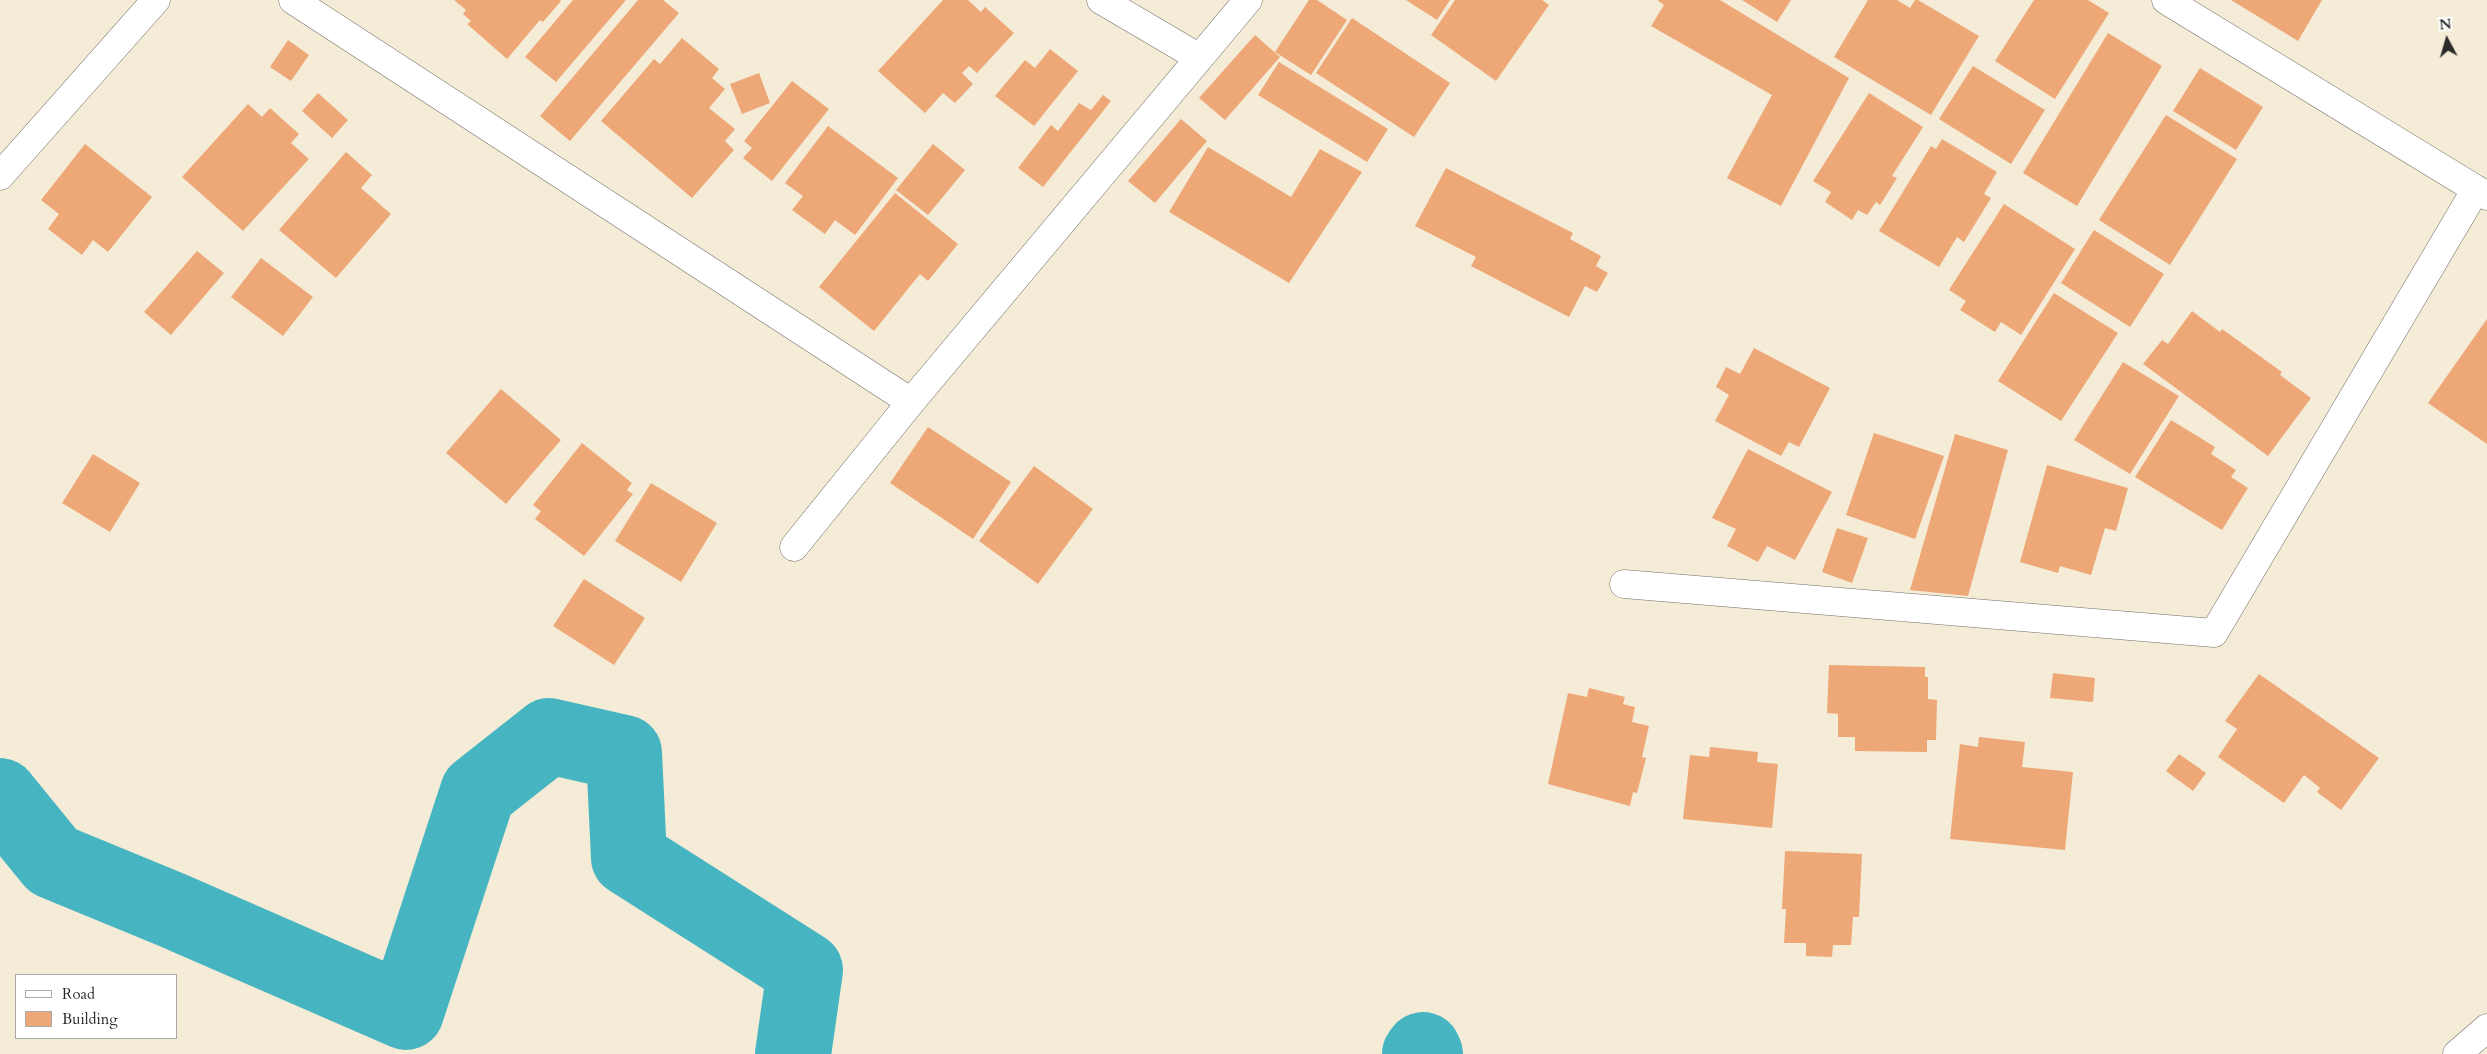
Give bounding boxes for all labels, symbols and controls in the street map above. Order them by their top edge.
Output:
north arrow [2422,15,2472,65]
text: N [2438,15,2452,35]
legend [15,974,178,1039]
text: Road [62,984,95,1004]
text: Building [62,1009,118,1029]

